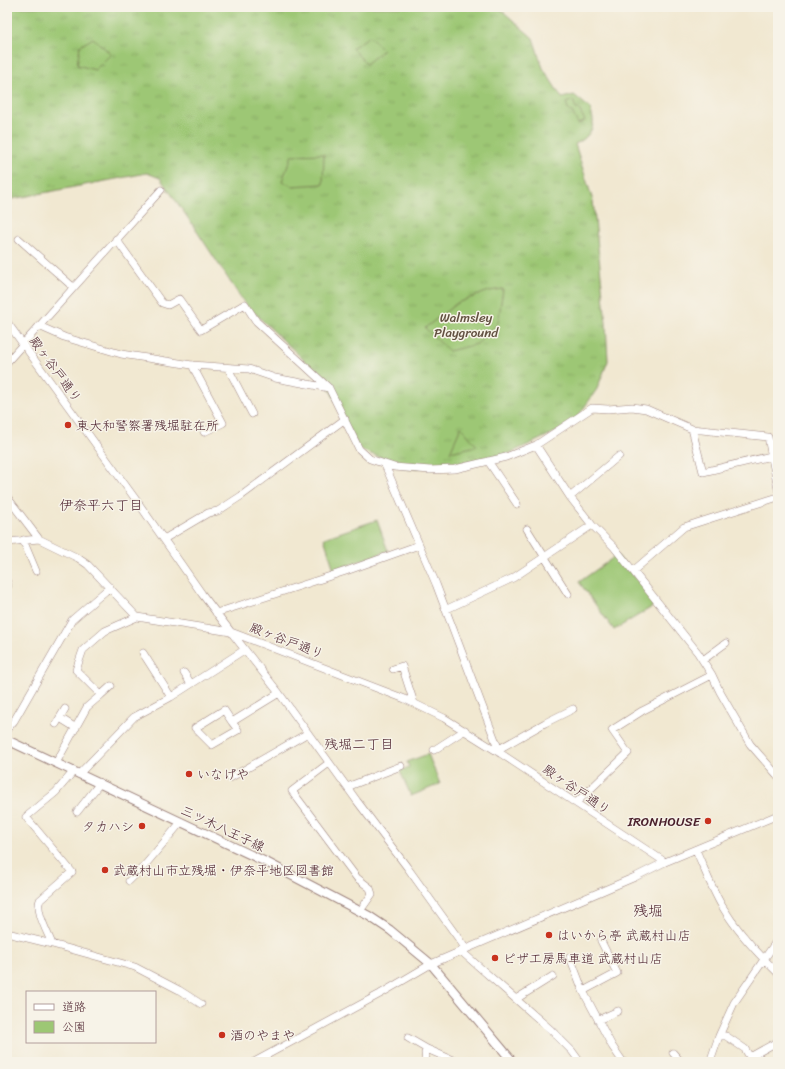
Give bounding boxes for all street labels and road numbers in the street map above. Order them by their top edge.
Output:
street label: 殿ヶ谷戸通り [23,331,88,408]
street label: 殿ヶ谷戸通り [246,616,327,665]
street label: 殿ヶ谷戸通り [538,758,615,821]
street label: 三ツ木八王子線 [177,799,270,859]

